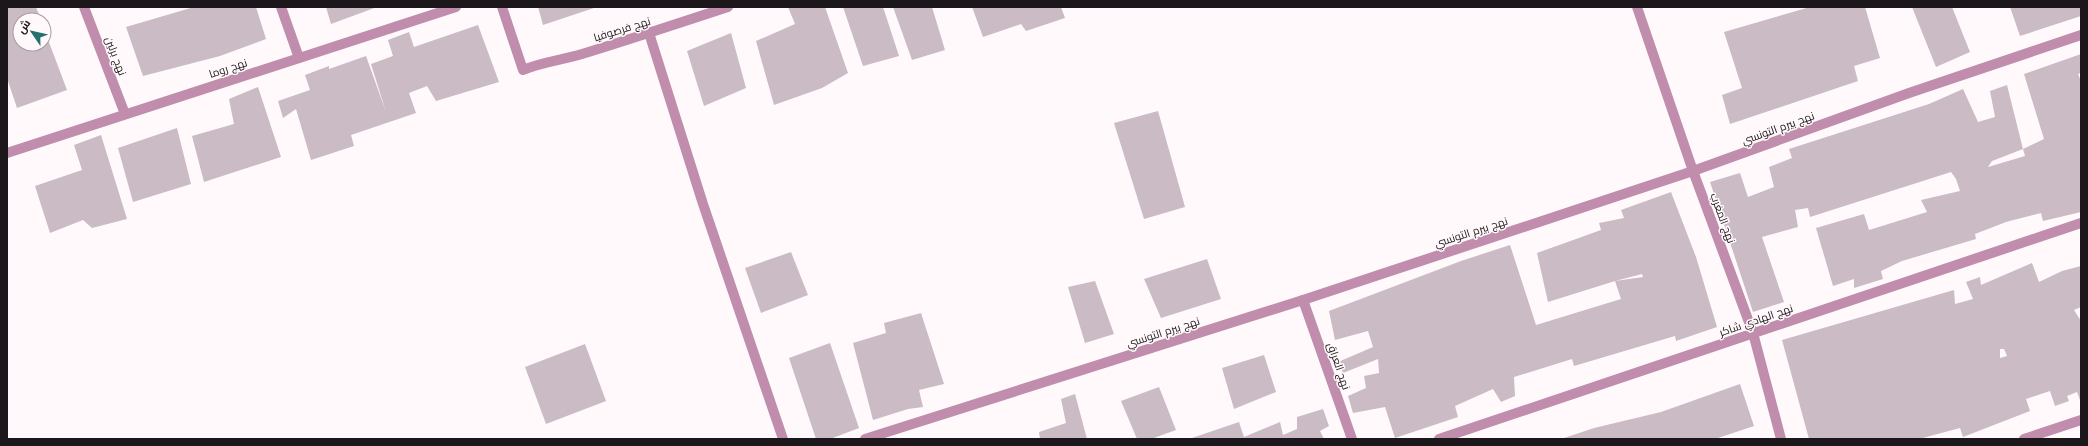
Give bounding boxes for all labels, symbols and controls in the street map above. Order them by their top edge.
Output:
north arrow [12,12,52,52]
street label: نهج فرصوفيا [592,15,652,45]
text: ش [15,17,33,36]
street label: نهج برلين [101,35,129,78]
street label: نهج روما [207,56,249,82]
street label: نهج بيرم التونسي [1740,109,1817,149]
street label: نهج المغرب [1706,191,1738,245]
street label: نهج بيرم التونسي [1433,215,1510,251]
street label: نهج الهادي شاكر [1717,302,1796,341]
street label: نهج بيرم التونسي [1125,315,1202,351]
street label: نهج العراق [1323,341,1353,392]

